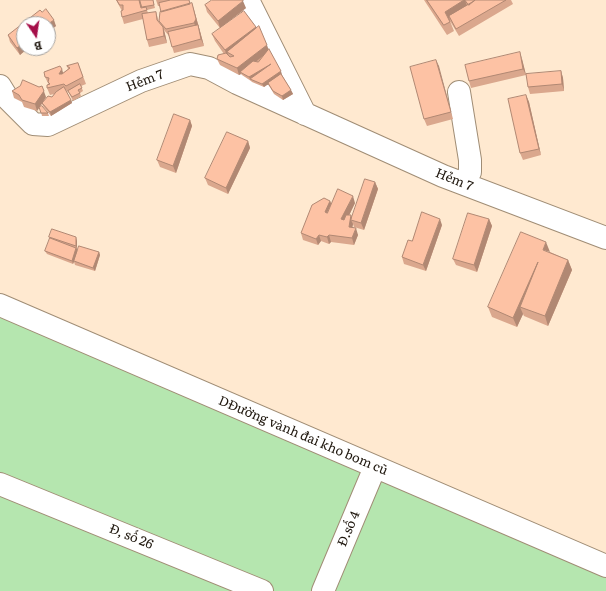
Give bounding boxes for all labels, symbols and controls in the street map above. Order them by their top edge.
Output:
north arrow [16,16,56,56]
text: B [33,38,44,55]
street label: Hẻm 7 [124,67,166,95]
street label: Hẻm 7 [433,165,475,195]
street label: DĐường vành đai kho bom cũ [216,393,390,479]
street label: Đ.số 4 [335,509,363,549]
street label: Đ, số 26 [107,521,155,553]

